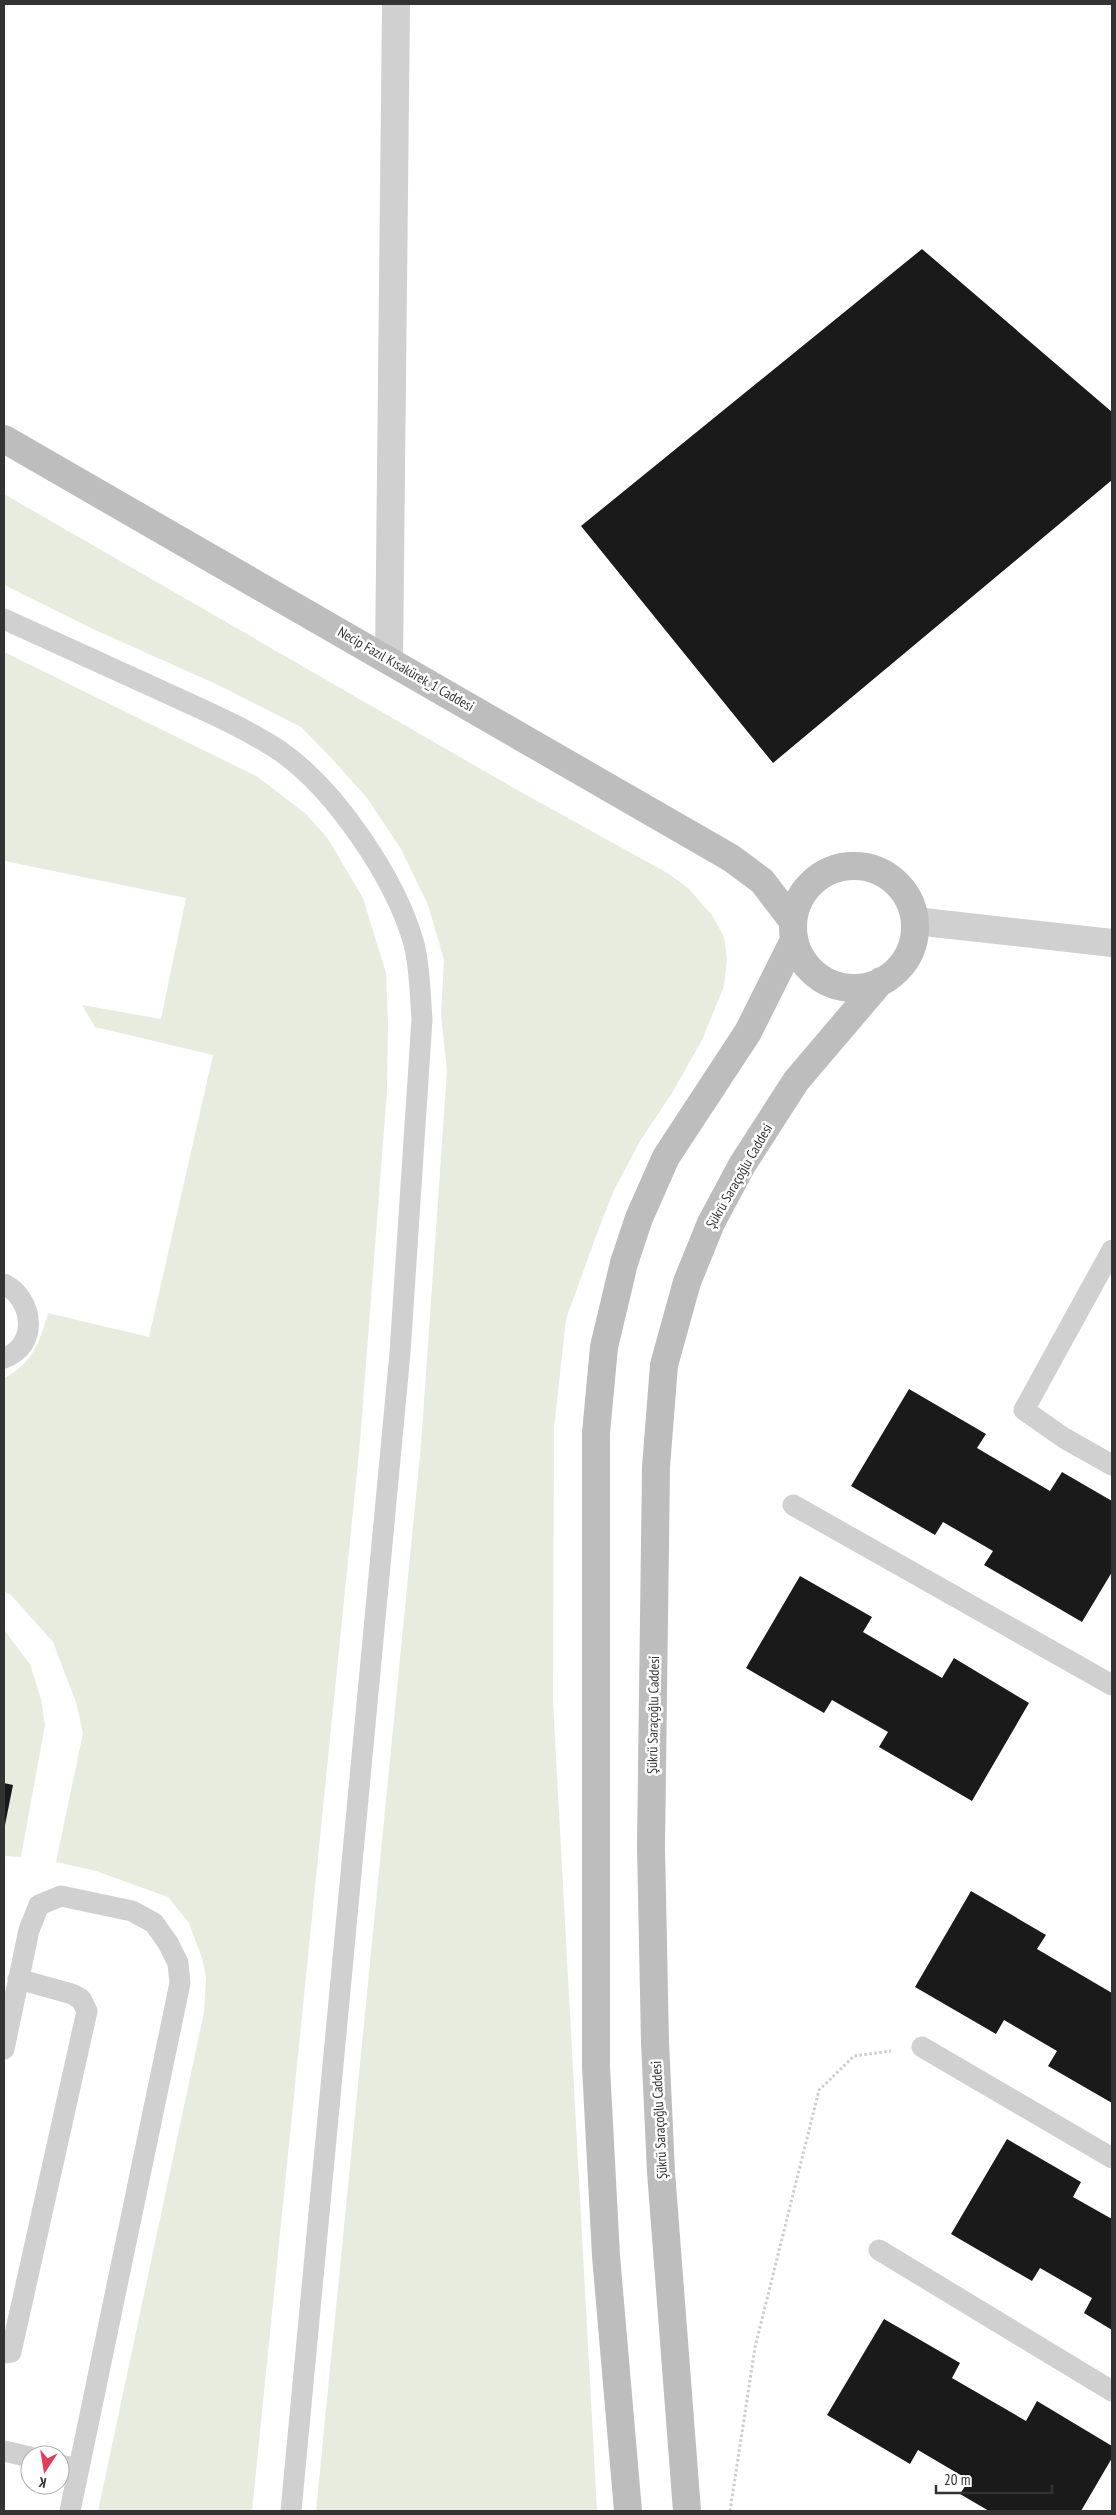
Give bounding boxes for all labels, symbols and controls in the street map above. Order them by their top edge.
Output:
street label: Necip Fazıl Kısakürek_1 Caddesi [335,623,477,715]
street label: Şükrü Saraçoğlu Caddesi [702,1120,776,1232]
street label: Şükrü Saraçoğlu Caddesi [643,1656,663,1774]
street label: Şükrü Saraçoğlu Caddesi [647,2061,671,2179]
north arrow [20,2445,70,2495]
scale bar [936,2462,1052,2494]
text: 20 m [944,2470,970,2489]
text: K [36,2473,48,2492]

